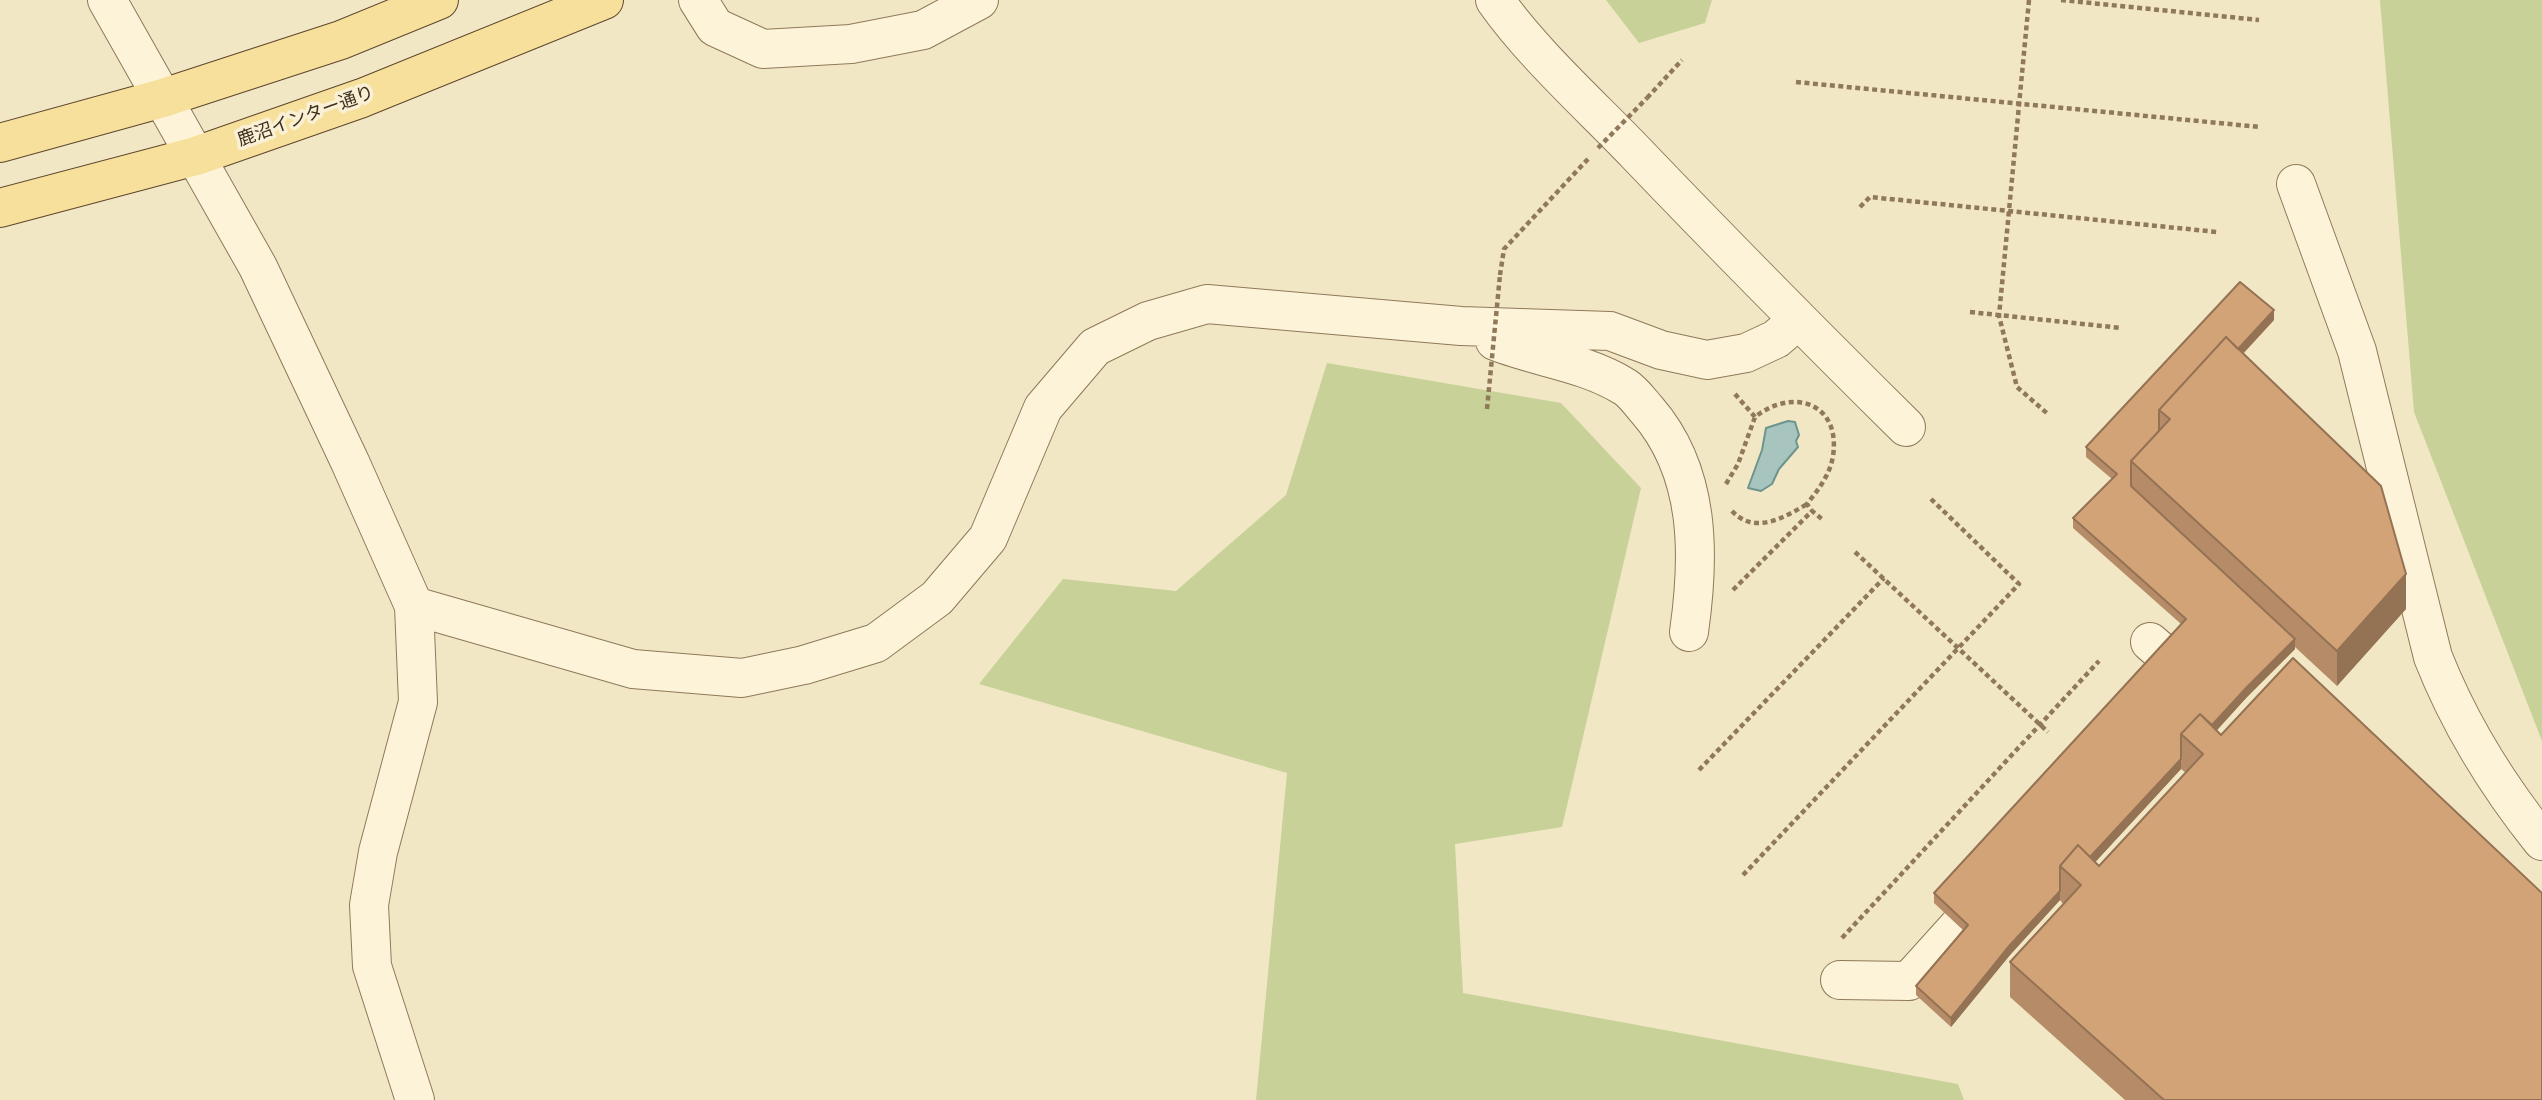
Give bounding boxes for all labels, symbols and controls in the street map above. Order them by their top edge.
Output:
street label: 鹿沼インター通り [235,82,377,152]

